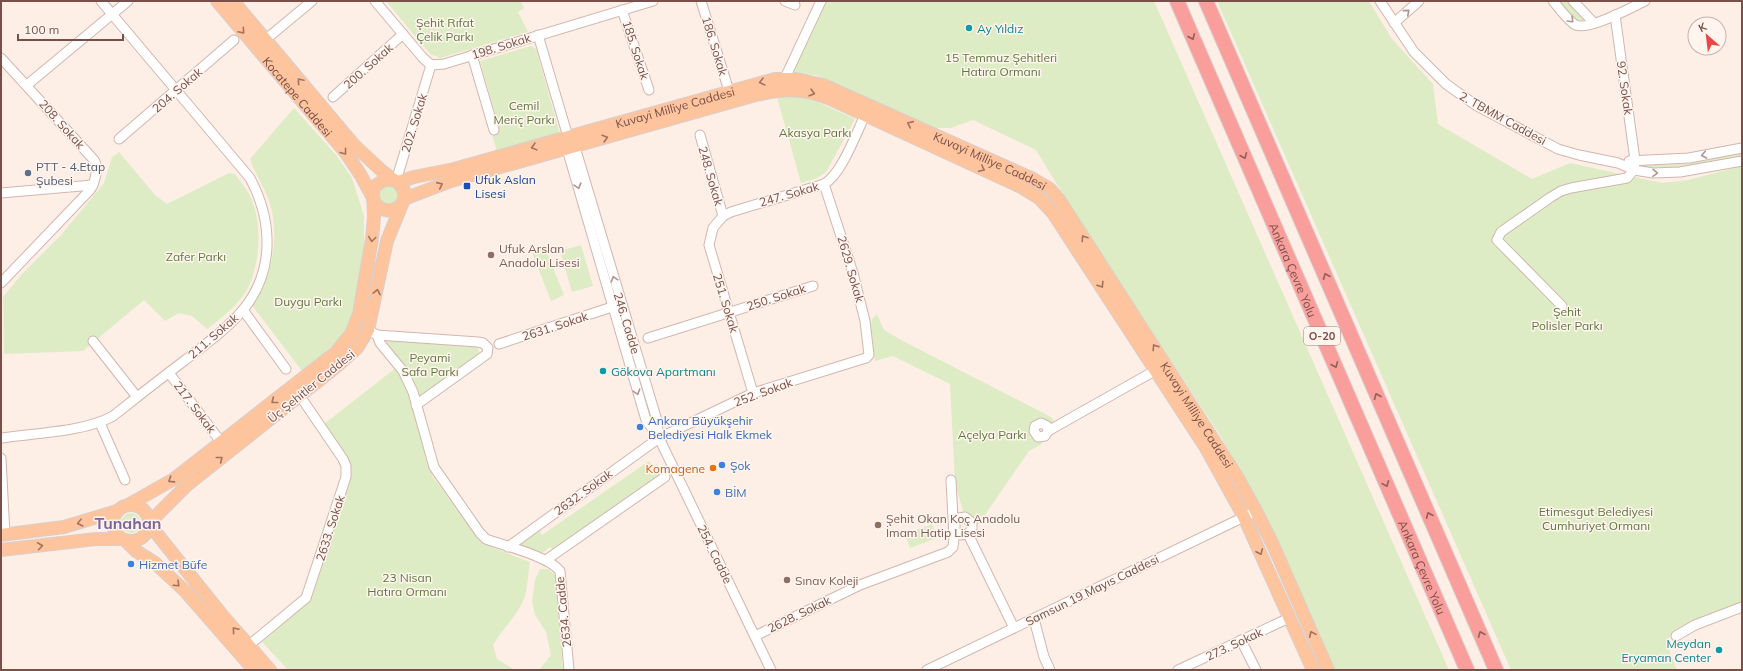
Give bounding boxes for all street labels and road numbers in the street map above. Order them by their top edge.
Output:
street label: 186. Sokak [699,14,731,78]
street label: 185. Sokak [619,19,653,82]
street label: 198. Sokak [469,30,533,62]
street label: 200. Sokak [340,39,396,92]
street label: Kocatepe Caddesi [260,53,336,139]
street label: 92. Sokak [1614,60,1636,117]
street label: 204. Sokak [149,64,206,116]
street label: Kuvayi Milliye Caddesi [614,83,736,131]
street label: 2. TBMM Caddesi [1457,88,1549,148]
street label: 202. Sokak [398,91,430,155]
street label: 208. Sokak [36,96,89,152]
street label: Kuvayi Milliye Caddesi [931,128,1050,193]
street label: 248. Sokak [695,144,727,208]
street label: 247. Sokak [757,178,821,210]
street label: Ankara Çevre Yolu [1266,220,1321,319]
street label: 2629. Sokak [834,234,868,305]
street label: 251. Sokak [710,271,742,335]
street label: 250. Sokak [745,280,808,314]
street label: 246. Cadde [611,290,643,356]
street label: 2631. Sokak [520,308,591,344]
street label: 211. Sokak [185,310,242,362]
road number: O-20 [1304,327,1340,345]
street label: Üç Şehitler Caddesi [264,346,358,426]
street label: Kuvayi Milliye Caddesi [1158,359,1237,471]
street label: 252. Sokak [732,374,795,410]
street label: 217. Sokak [171,378,220,437]
street label: 2632. Sokak [551,465,616,518]
street label: 2633. Sokak [312,492,348,563]
street label: Ankara Çevre Yolu [1395,518,1449,617]
street label: 254. Cadde [694,522,736,586]
street label: Samsun 19 Mayıs Caddesi [1023,551,1161,629]
street label: 2634. Cadde [552,576,574,648]
street label: 2628. Sokak [765,592,834,636]
street label: 273. Sokak [1203,624,1266,664]

